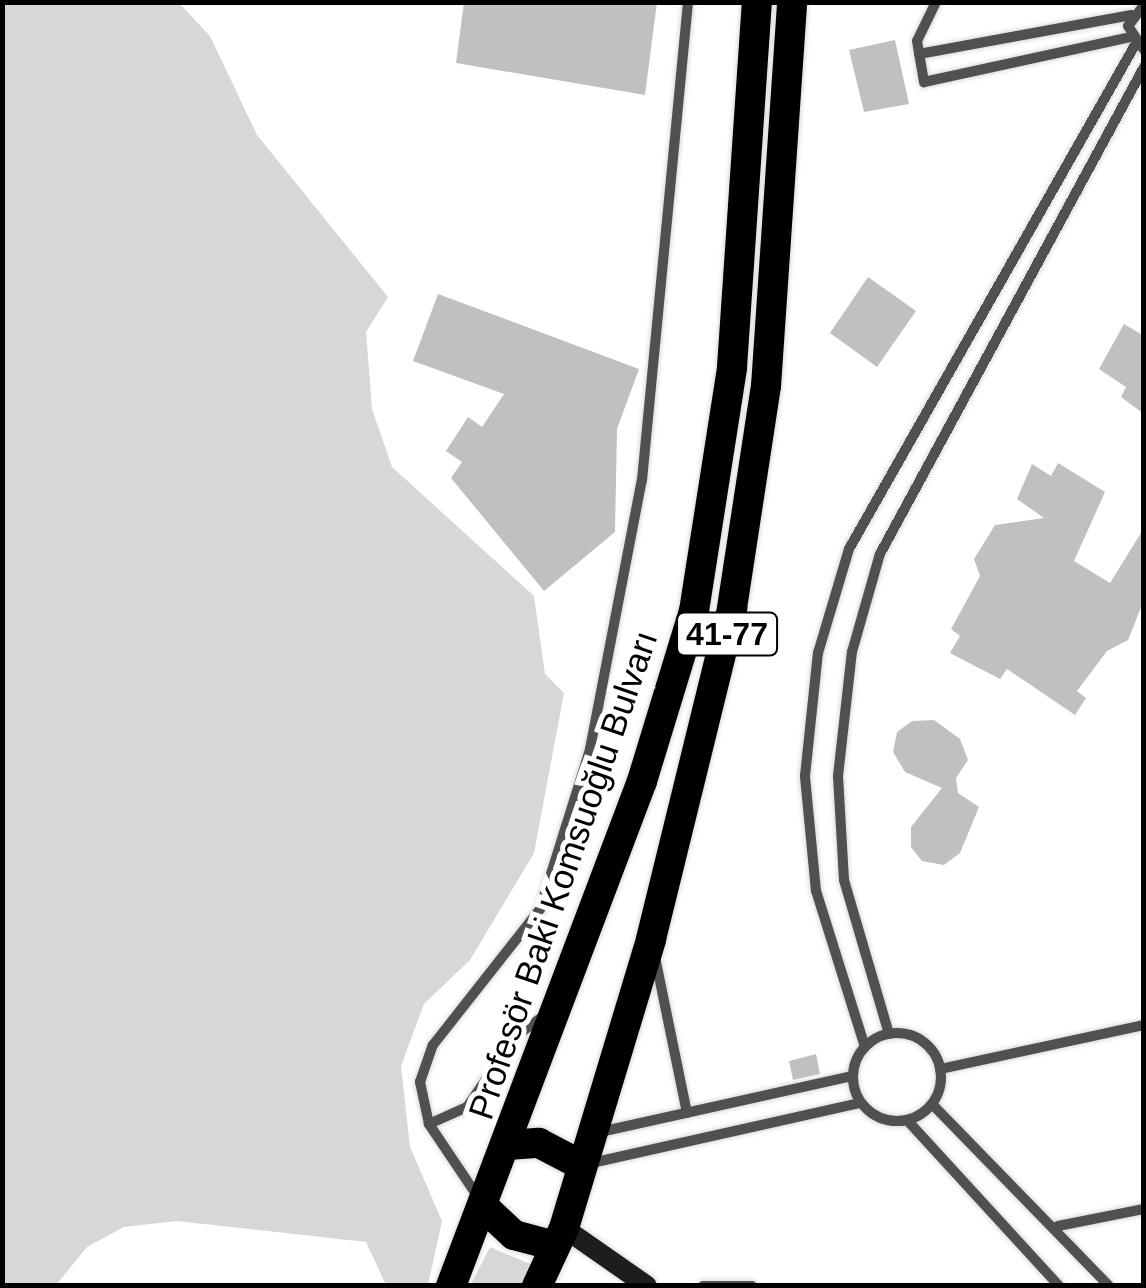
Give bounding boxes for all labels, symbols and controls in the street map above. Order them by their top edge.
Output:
road number: 41-77 [674,607,780,661]
street label: Profesör Baki Komsuoğlu Bulvarı [460,625,666,1125]

